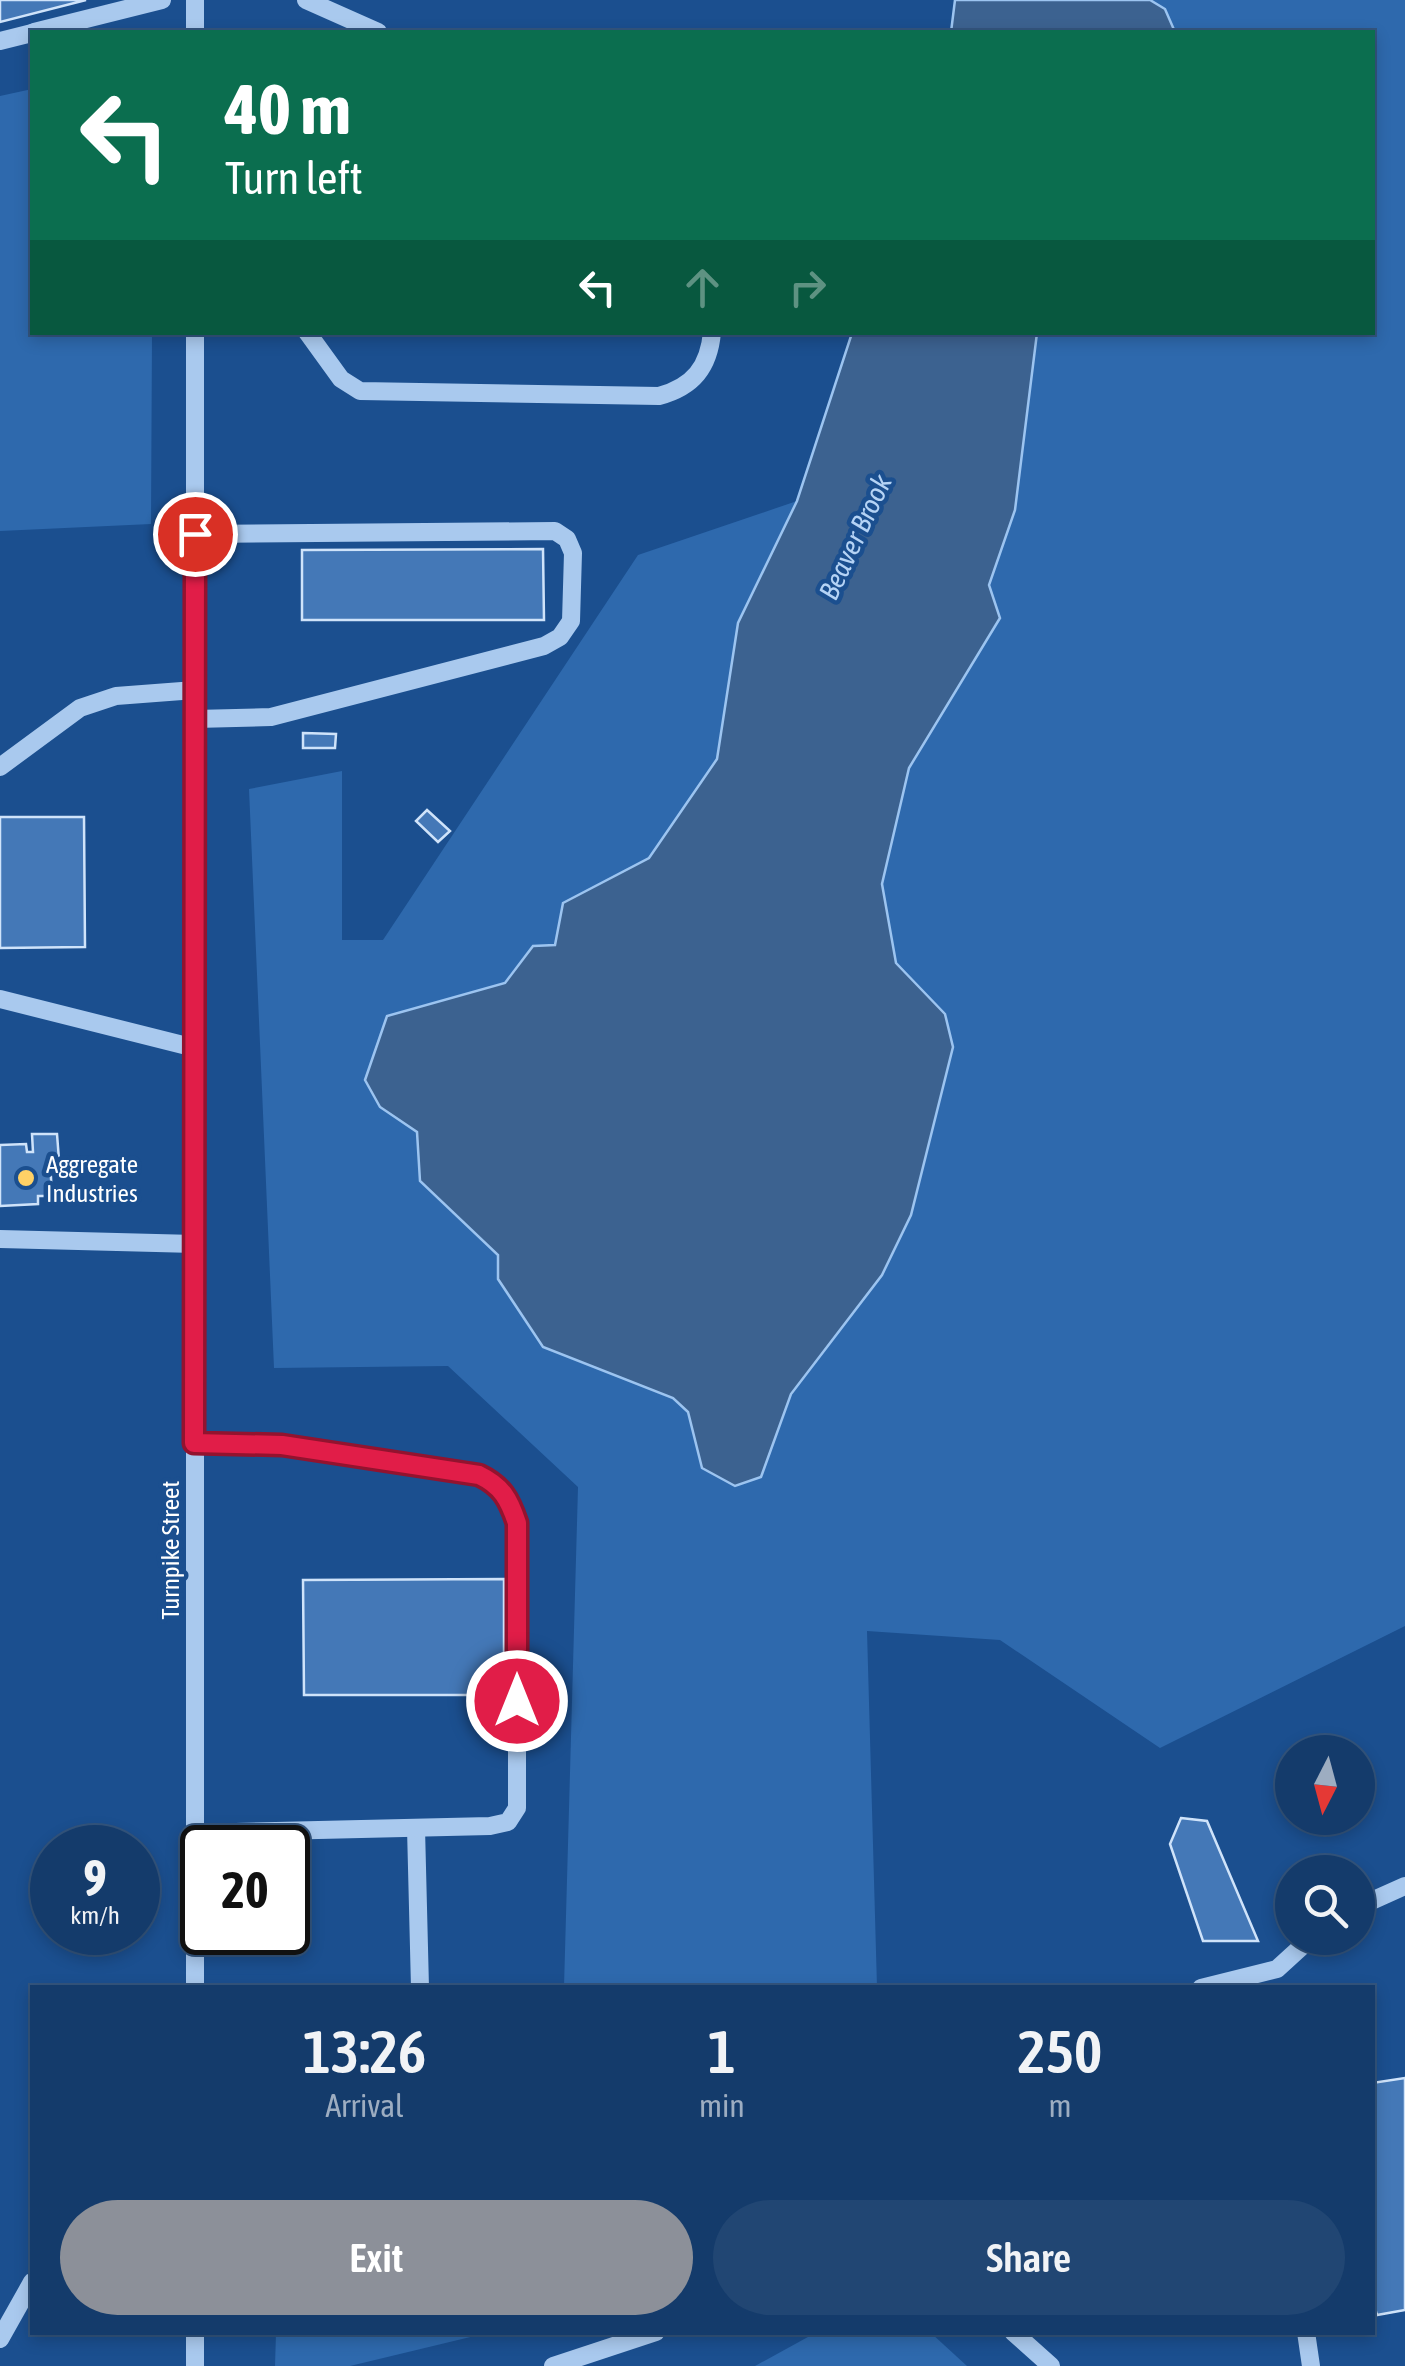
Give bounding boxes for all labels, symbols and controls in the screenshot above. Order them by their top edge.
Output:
text: 40 m [225,69,351,149]
icon: left [60,70,190,200]
text: Turn left [225,152,363,204]
icon: left [570,260,625,315]
icon: ahead [675,260,730,315]
icon: right [780,260,835,315]
water label: Beaver Brook [812,469,898,604]
pin [153,492,238,577]
icon: arrive [168,507,223,562]
place label: Aggregate Industries [46,1150,138,1207]
marker: Aggregate Industries [15,1167,37,1189]
street label: Turnpike Street [156,1480,184,1620]
position arrow [465,1649,569,1753]
north arrow [1275,1735,1375,1835]
map controls [1275,1735,1375,1955]
speed limit sign: 20 [180,1825,310,1955]
text: 9 [83,1849,107,1907]
button: search [1275,1855,1375,1955]
text: km/h [70,1901,120,1929]
text: 13:26 [303,2017,426,2086]
text: 1 [708,2017,736,2086]
text: 250 [1018,2017,1102,2086]
text: Arrival [325,2087,404,2124]
text: min [699,2087,745,2124]
text: m [1048,2087,1071,2124]
button: Exit [60,2200,693,2315]
button: Share [713,2200,1345,2315]

